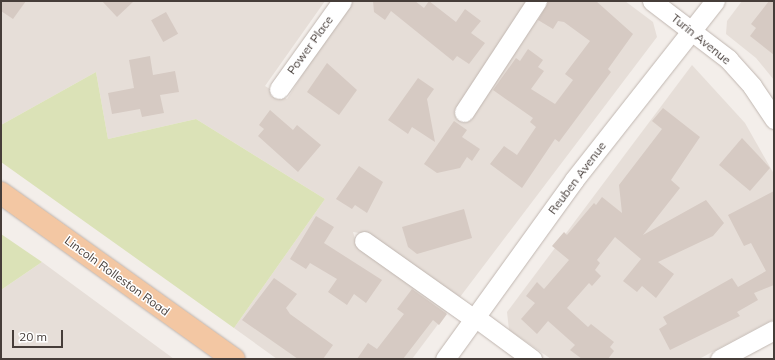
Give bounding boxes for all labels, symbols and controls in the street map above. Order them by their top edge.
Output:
street label: Turin Avenue [668,11,734,67]
street label: Power Place [284,13,336,77]
street label: Reuben Avenue [545,139,609,217]
street label: Lincoln Rolleston Road [62,233,172,319]
scale bar [14,322,65,348]
text: 20 m [19,329,47,344]

